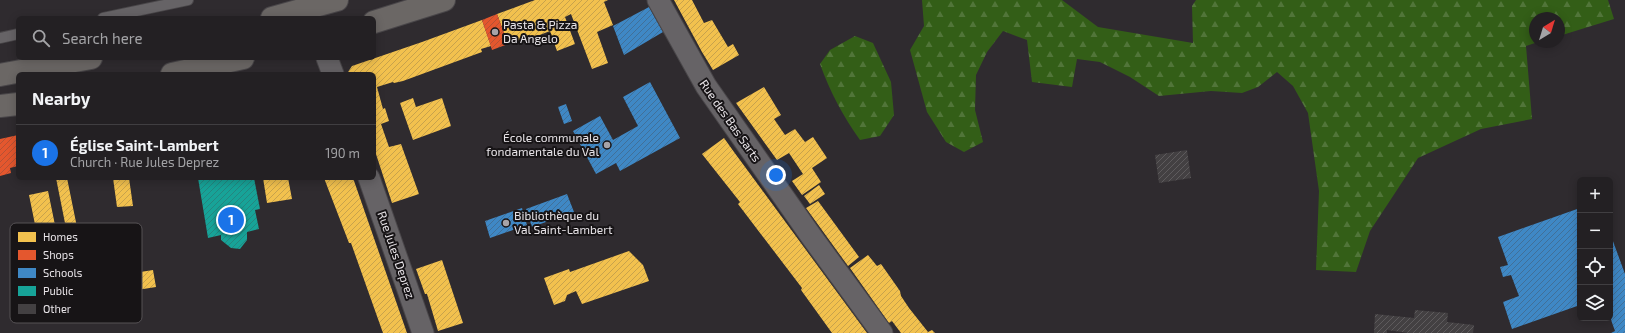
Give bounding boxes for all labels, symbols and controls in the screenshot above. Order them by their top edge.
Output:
north arrow [1529,12,1565,48]
search box [16,16,376,60]
place label: Pasta & Pizza Da Angelo [503,17,577,45]
icon: search [30,27,52,49]
marker: Pasta & Pizza Da Angelo [490,27,500,37]
text: Search here [62,29,143,47]
street label: Rue des Bas Sarts [697,77,764,164]
text: Nearby [32,88,90,108]
place label: École communale fondamentale du Val [486,130,599,158]
text: Église Saint-Lambert [70,136,219,154]
marker: École communale fondamentale du Val [602,140,612,150]
text: 1 [42,145,48,161]
text: 190 m [325,145,360,161]
text: Church · Rue Jules Deprez [70,154,219,170]
your location [766,165,786,185]
map controls [1577,177,1613,321]
button: + [1577,177,1613,213]
pin: 1 [218,205,244,235]
place label: Bibliothèque du Val Saint-Lambert [514,208,613,236]
street label: Rue Jules Deprez [375,209,418,300]
button: − [1577,213,1613,249]
marker: Bibliothèque du Val Saint-Lambert [501,218,511,228]
legend [10,223,142,323]
text: Homes [43,230,78,243]
text: Shops [43,248,74,261]
button: locate [1577,249,1613,285]
text: Schools [43,266,83,279]
text: Public [43,284,73,297]
button: layers [1577,285,1613,321]
text: Other [43,302,72,315]

